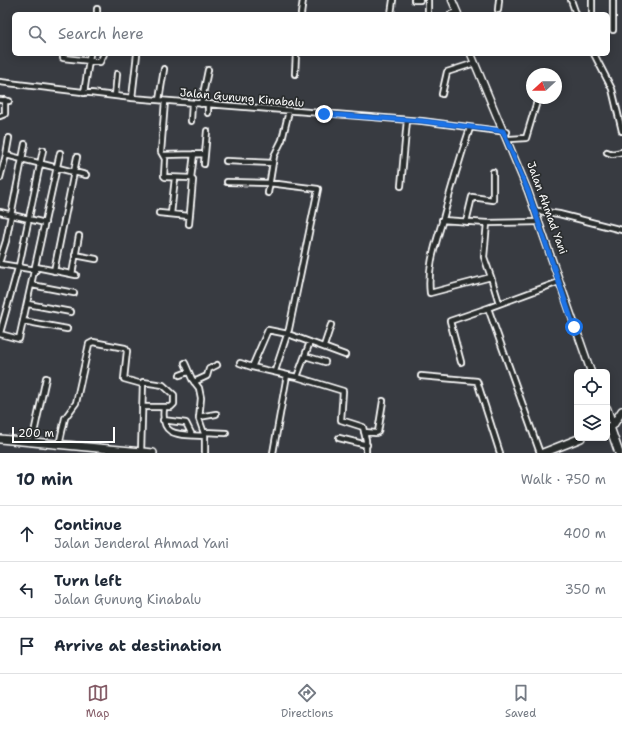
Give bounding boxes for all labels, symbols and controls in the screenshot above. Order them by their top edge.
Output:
search box [12,12,610,56]
icon: search [26,23,48,45]
text: Search here [58,24,144,44]
north arrow [526,68,562,104]
street label: Jalan Gunung Kinabalu [179,85,305,111]
route end [315,105,333,123]
street label: Jalan Ahmad Yani [523,160,571,256]
route start [565,318,583,336]
map controls [574,369,610,441]
button: locate [574,369,610,405]
button: layers [574,405,610,441]
scale bar [12,425,115,444]
text: 200 m [18,426,54,441]
text: 10 min [16,468,73,490]
text: Walk · 750 m [521,471,606,488]
text: Continue [54,515,122,535]
icon: ahead [16,523,38,545]
text: 400 m [563,525,606,542]
text: Jalan Jenderal Ahmad Yani [54,535,229,552]
text: Turn left [54,571,122,591]
icon: left [16,579,38,601]
text: 350 m [565,581,606,598]
text: Jalan Gunung Kinabalu [54,591,201,608]
icon: arrive [16,635,38,657]
text: Arrive at destination [54,636,222,656]
tab: Map [86,682,109,721]
tab: Directions [281,682,333,721]
tab: Saved [505,682,536,721]

